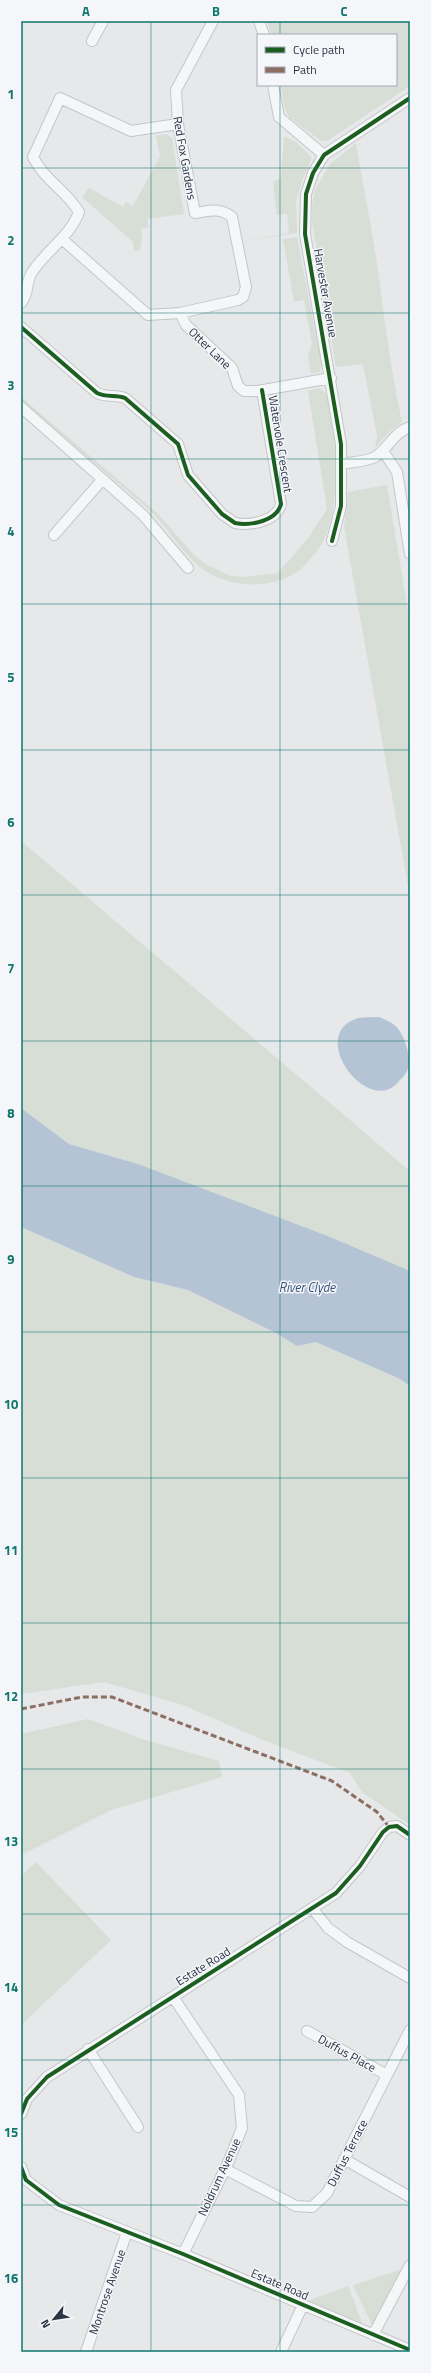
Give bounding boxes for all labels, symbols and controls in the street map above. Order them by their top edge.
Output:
text: A [82,1,90,21]
text: B [212,1,220,21]
text: C [340,1,348,21]
legend [257,34,397,86]
text: Cycle path [293,40,345,59]
text: Path [293,60,317,79]
text: 1 [7,84,15,104]
street label: Red Fox Gardens [168,115,202,202]
text: 2 [7,230,15,250]
street label: Harvester Avenue [309,247,343,339]
street label: Otter Lane [184,323,236,373]
text: 3 [7,375,15,395]
street label: Watervole Crescent [264,394,298,495]
text: 4 [7,521,15,541]
text: 5 [7,667,15,687]
text: 6 [7,812,15,832]
text: 7 [7,958,15,978]
text: 8 [7,1103,15,1123]
text: 9 [7,1249,15,1269]
water label: River Clyde [279,1277,336,1297]
text: 10 [4,1394,18,1414]
text: 11 [4,1540,18,1560]
text: 12 [4,1686,18,1706]
text: 13 [4,1831,18,1851]
street label: Estate Road [172,1942,234,1990]
text: 14 [4,1977,18,1997]
street label: Duffus Place [315,2029,379,2077]
street label: Duffus Terrace [322,2116,372,2190]
text: 15 [4,2122,18,2142]
street label: Noldrum Avenue [193,2135,245,2219]
street label: Montrose Avenue [84,2247,130,2337]
street label: Estate Road [248,2263,312,2305]
text: 16 [4,2268,18,2288]
north arrow [34,2299,74,2339]
text: N [37,2317,54,2331]

